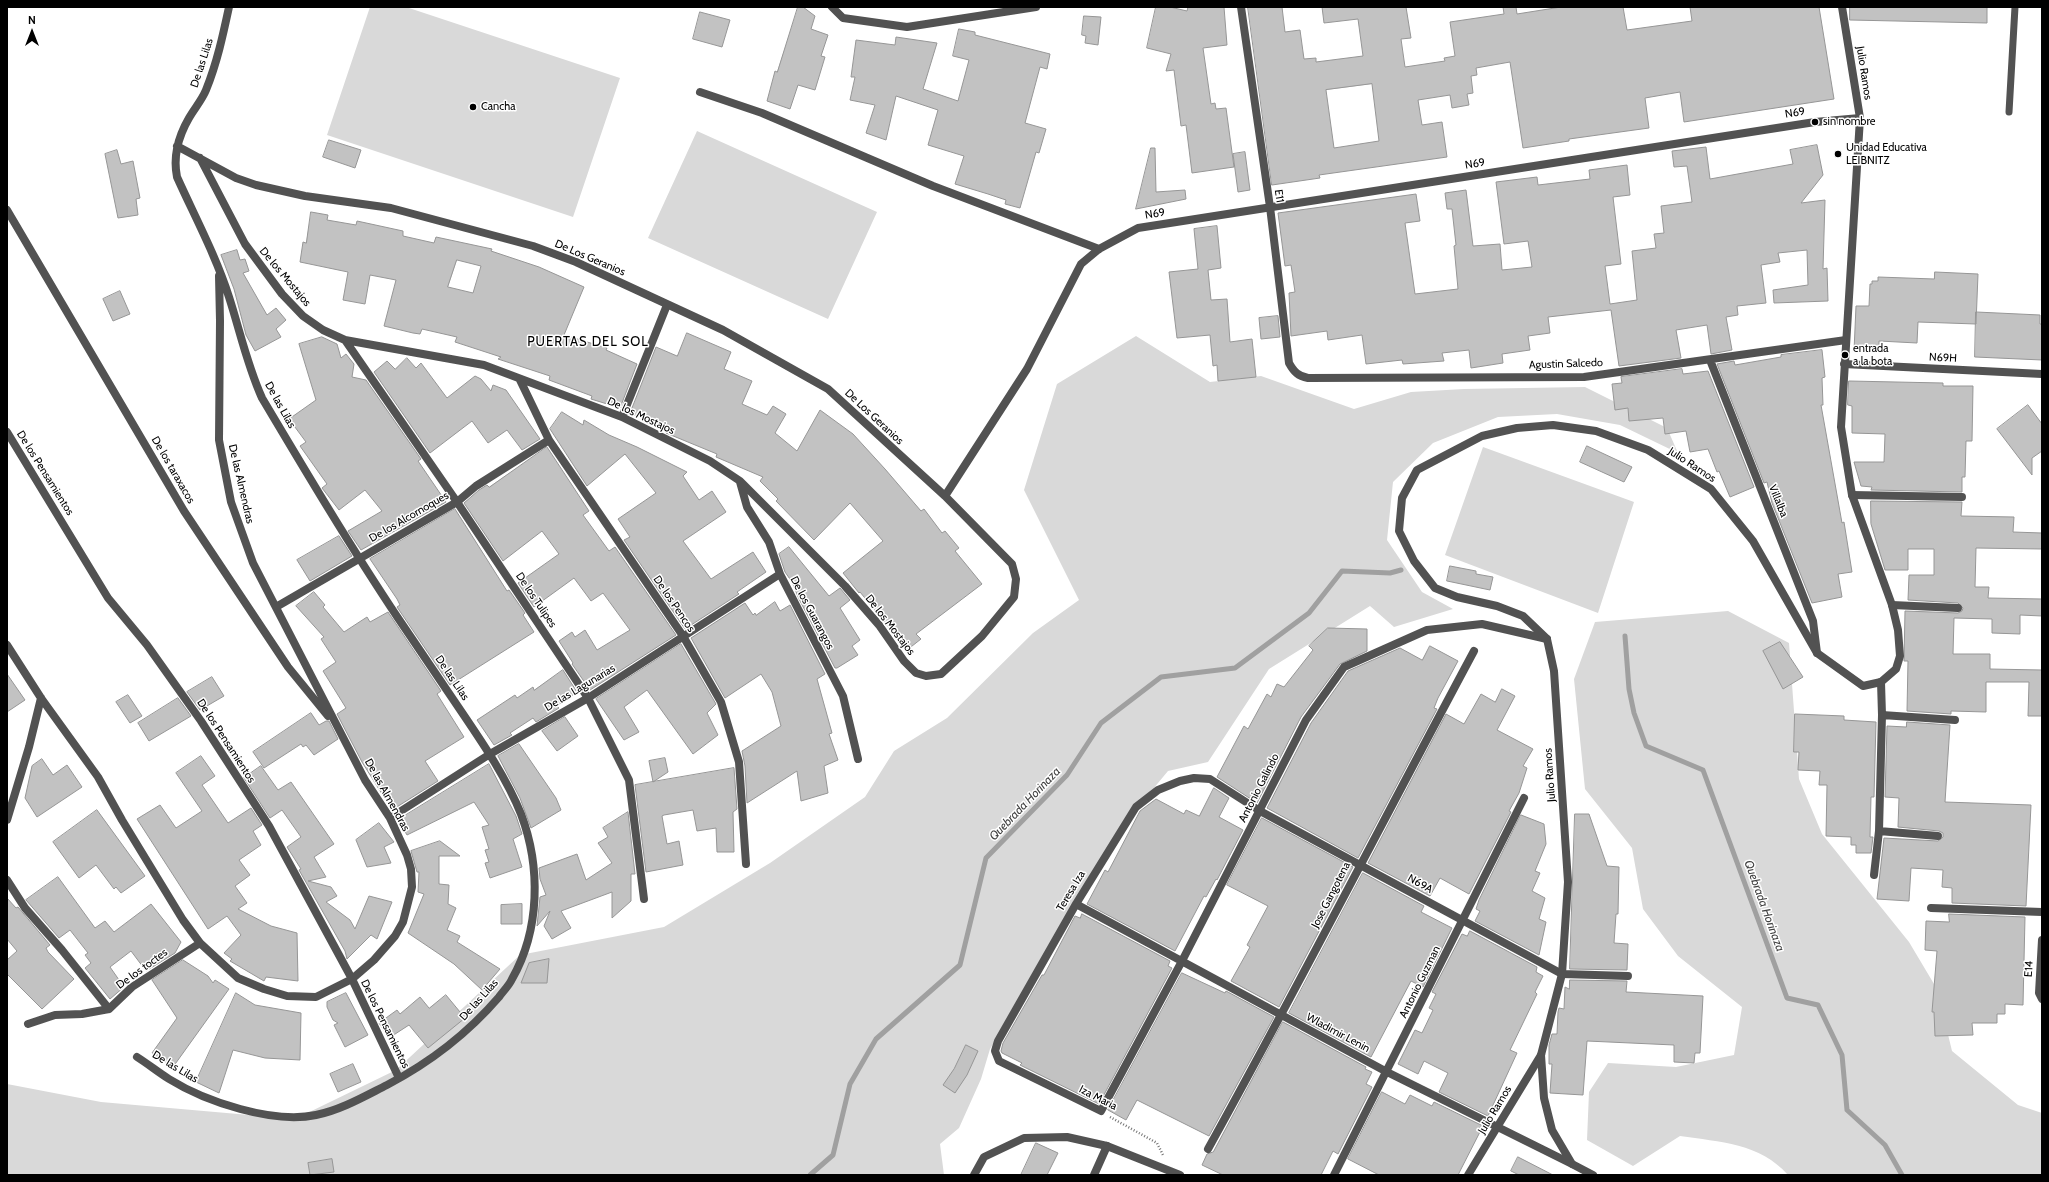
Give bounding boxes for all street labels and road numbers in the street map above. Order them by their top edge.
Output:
street label: De las Lilas [188,37,216,89]
street label: Julio Ramos [1853,45,1875,101]
street label: N69 [1784,105,1806,121]
street label: N69 [1464,156,1486,172]
street label: E11 [1272,189,1286,203]
street label: N69 [1144,206,1166,222]
street label: De Los Geranios [553,237,627,279]
street label: De los Mostajos [256,245,314,309]
street label: N69H [1929,351,1957,365]
street label: Agustin Salcedo [1529,356,1603,372]
street label: De las Lilas [262,379,298,431]
street label: De Los Geranios [842,387,906,447]
street label: De los Mostajos [605,395,677,437]
street label: De los Pensamientos [14,428,76,518]
street label: De los taraxacos [148,434,198,506]
street label: De las Almendras [225,443,257,525]
street label: Julio Ramos [1666,445,1718,485]
street label: Villalba [1766,483,1790,519]
street label: De los Alcornoques [367,489,451,545]
street label: De los Tulipes [513,570,559,630]
street label: De los Pencos [650,573,698,635]
street label: De los Guarangos [787,574,837,652]
street label: De los Mostajos [862,592,918,658]
street label: De las Lilas [432,653,472,703]
street label: De las Lagunarias [542,662,618,714]
street label: De los Pensamientos [194,697,258,785]
street label: Julio Ramos [1542,748,1558,802]
street label: Antonio Galindo [1236,751,1282,825]
street label: De las Almendras [362,756,412,834]
street label: Jose Gangotena [1309,860,1353,930]
street label: Teresa Iza [1054,868,1088,914]
street label: N69A [1405,872,1435,896]
street label: Antonio Guzman [1397,944,1443,1020]
street label: De los toctes [114,946,170,992]
street label: E14 [2022,961,2036,977]
street label: De los Pensamientos [358,977,412,1071]
street label: De las Lilas [457,977,501,1023]
street label: Wladimir Lenin [1304,1011,1372,1055]
street label: De las Lilas [150,1048,200,1086]
street label: Iza Maria [1077,1083,1119,1113]
street label: Julio Ramos [1475,1083,1515,1137]

